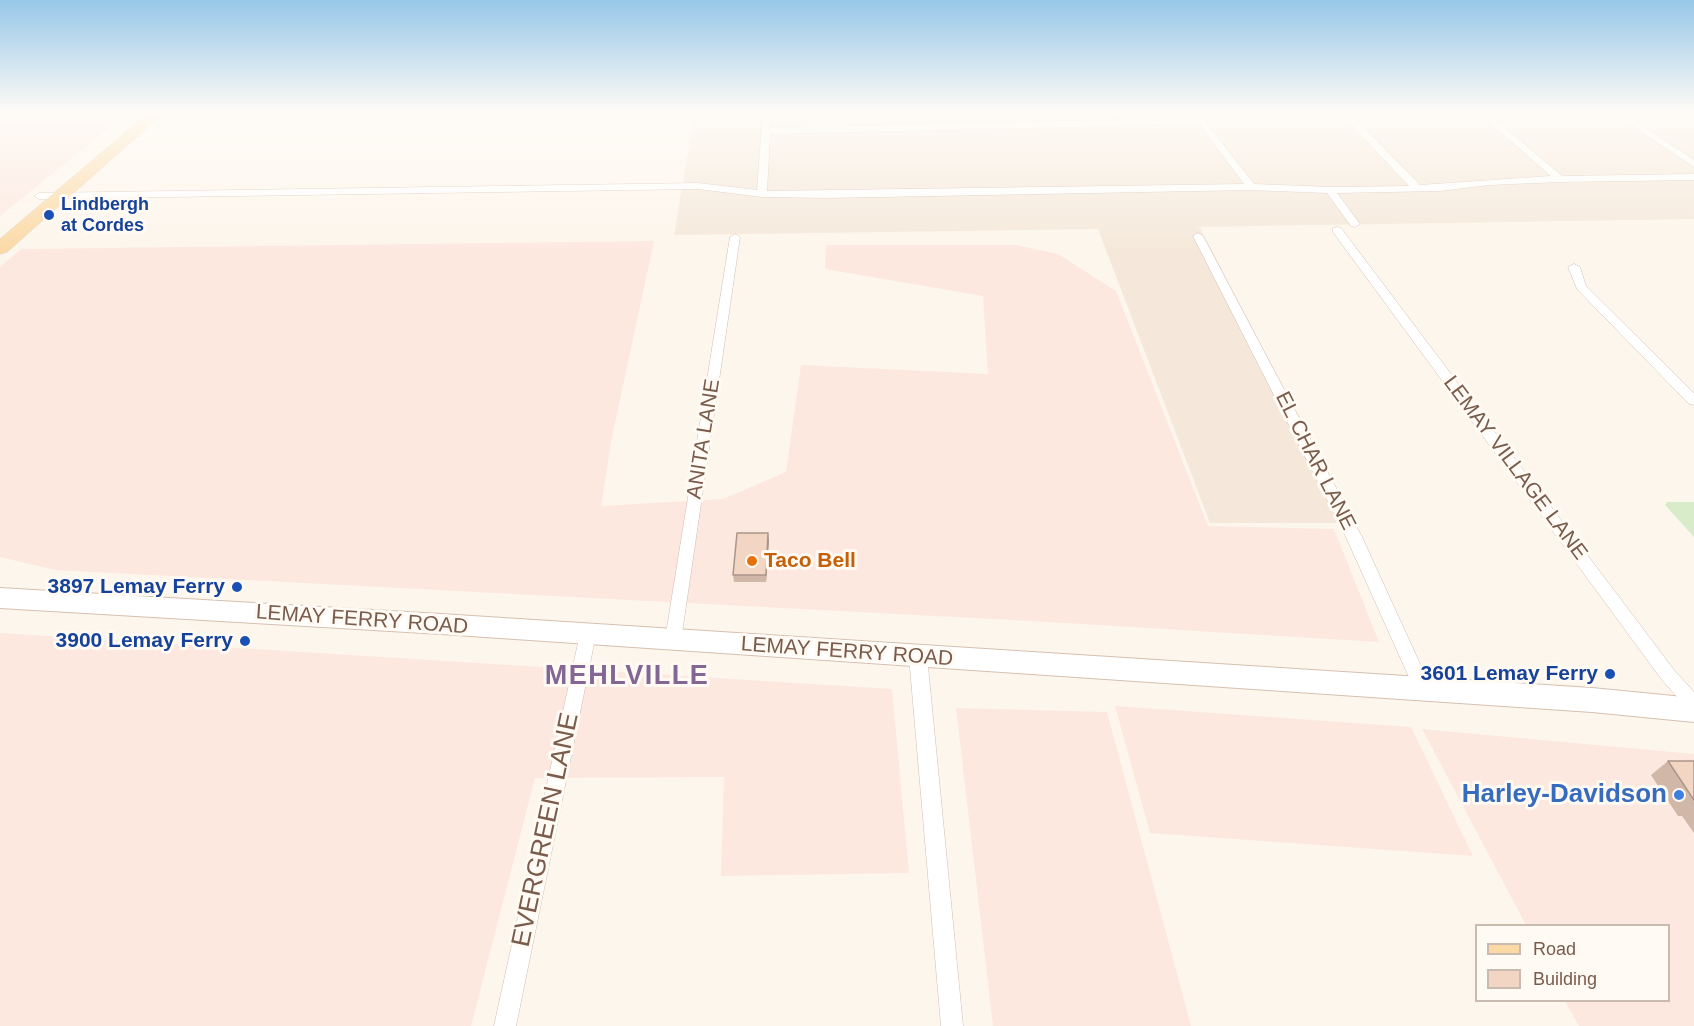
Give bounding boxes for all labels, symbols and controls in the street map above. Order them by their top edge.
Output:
place label: Lindbergh at Cordes [61,194,149,236]
marker: Lindbergh at Cordes [42,208,56,222]
street label: LEMAY VILLAGE LANE [1438,371,1592,565]
street label: ANITA LANE [682,377,726,501]
street label: EL CHAR LANE [1269,388,1361,534]
place label: Taco Bell [764,548,856,574]
marker: Taco Bell [745,554,759,568]
place label: 3897 Lemay Ferry [48,574,225,600]
marker: 3897 Lemay Ferry [230,580,244,594]
street label: LEMAY FERRY ROAD [255,600,469,640]
place label: 3900 Lemay Ferry [56,628,233,654]
street label: LEMAY FERRY ROAD [740,632,954,672]
marker: 3900 Lemay Ferry [238,634,252,648]
district label: MEHLVILLE [545,661,709,693]
place label: 3601 Lemay Ferry [1421,661,1598,687]
marker: 3601 Lemay Ferry [1603,667,1617,681]
street label: EVERGREEN LANE [506,710,586,950]
place label: Harley-Davidson [1462,779,1667,811]
marker: Harley-Davidson [1672,788,1686,802]
legend [1475,924,1670,1002]
text: Road [1533,939,1576,959]
text: Building [1533,969,1597,989]

